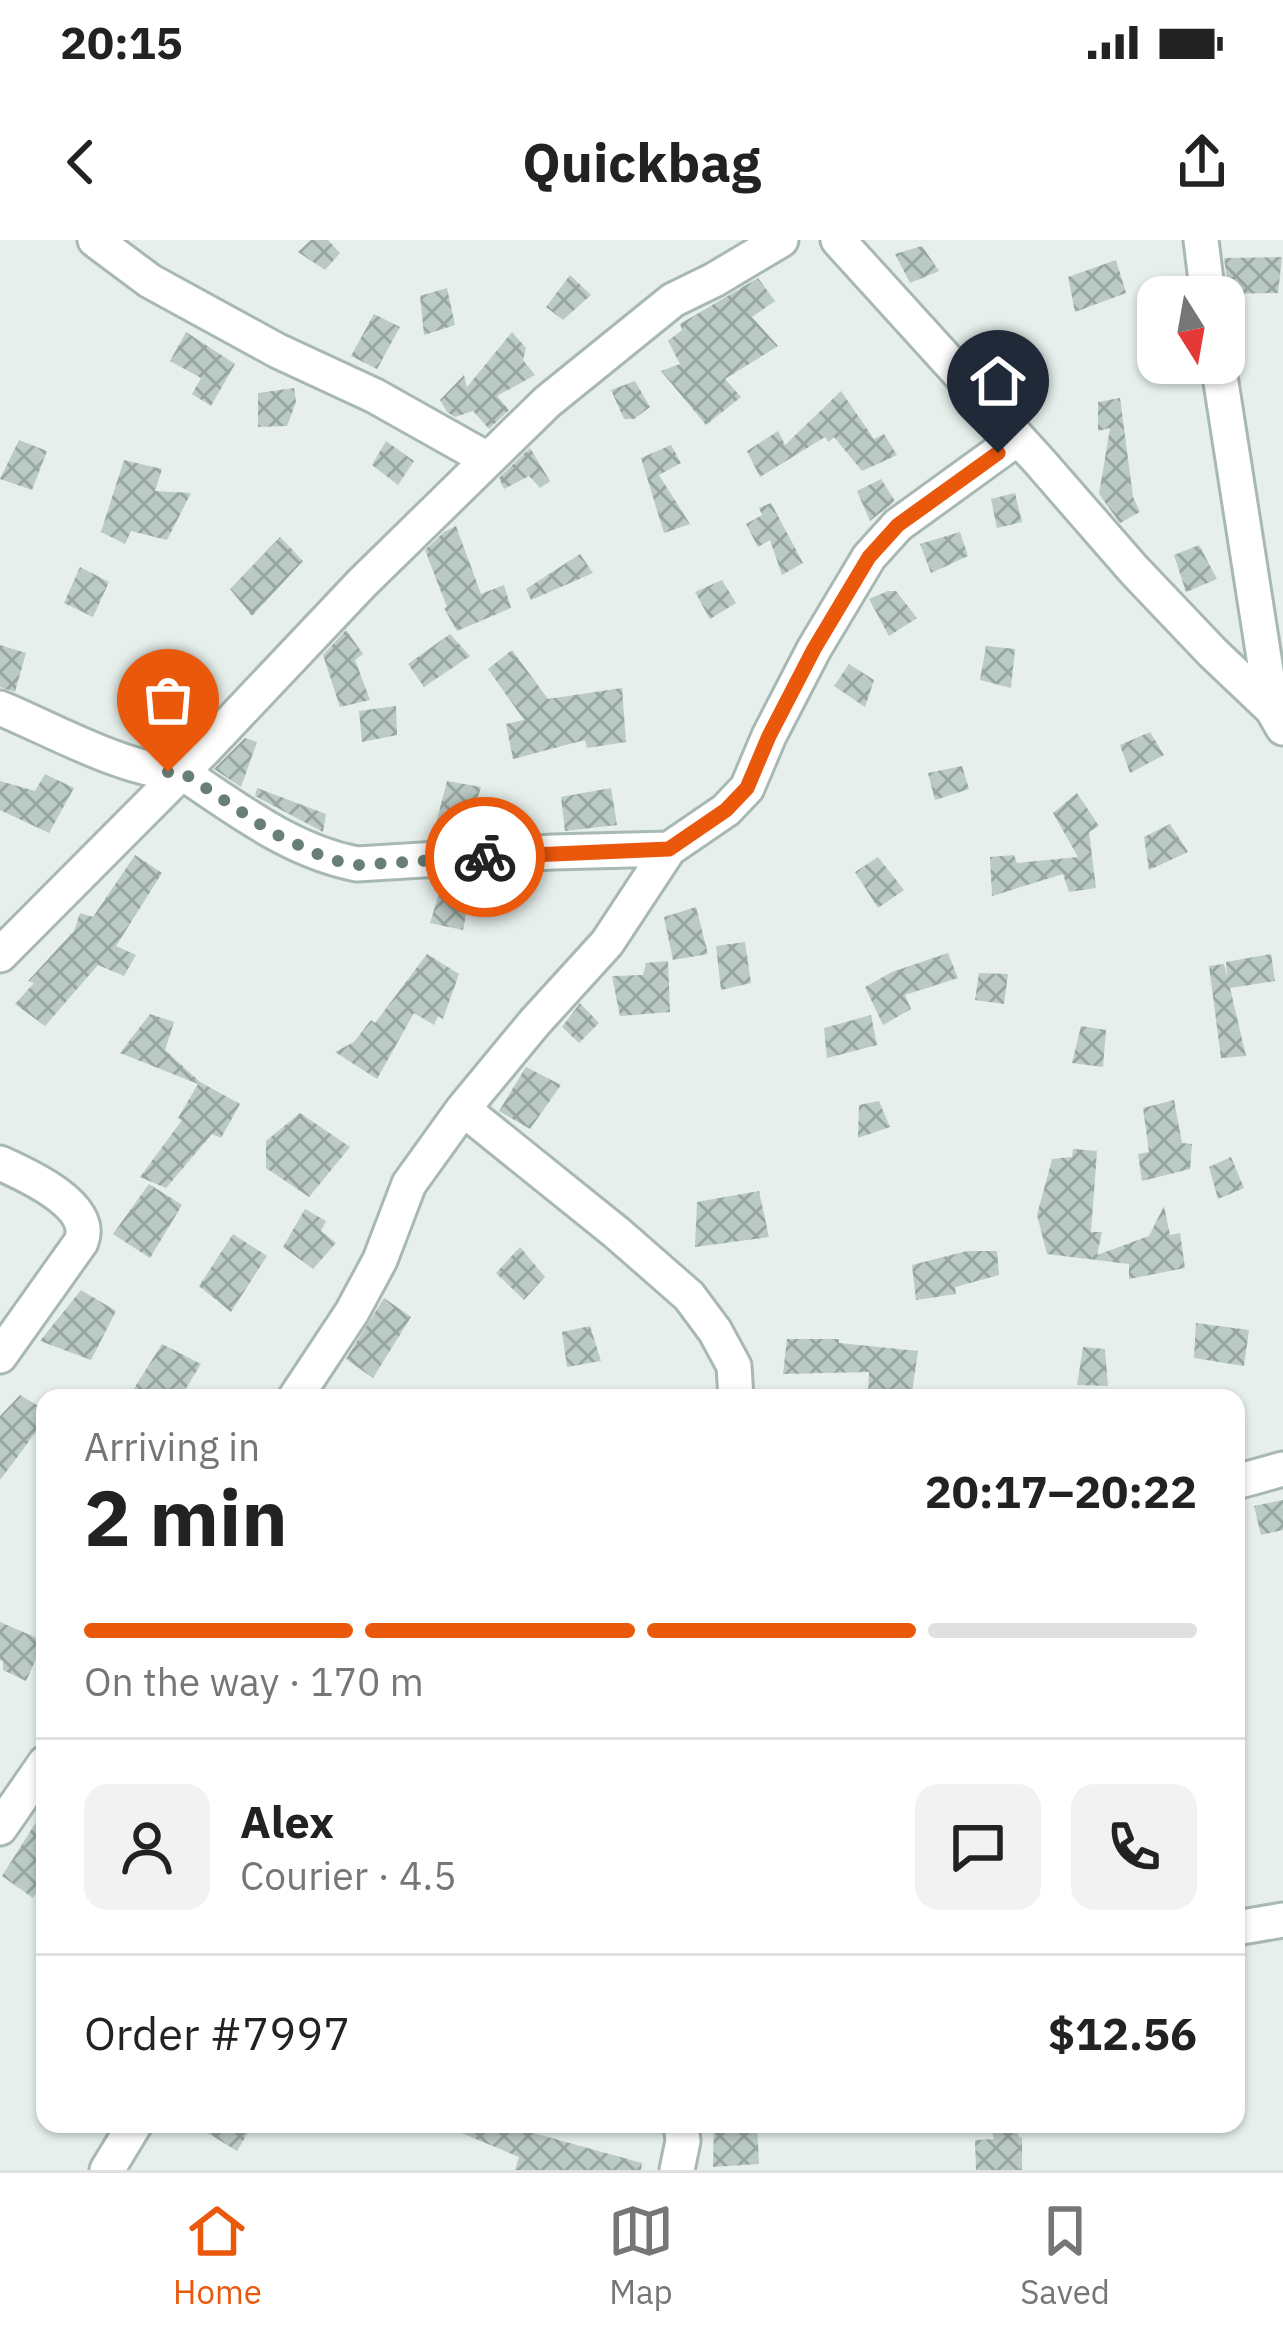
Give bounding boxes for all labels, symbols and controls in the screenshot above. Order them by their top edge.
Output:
text: 20:15 [60,13,183,71]
text: Quickbag [522,127,761,197]
icon: back [48,129,114,195]
icon: share [1169,129,1235,195]
north arrow [1137,276,1245,384]
map controls [1137,276,1245,384]
pin [947,330,1049,453]
icon: home [965,348,1031,414]
pin [117,649,219,772]
icon: bag [135,667,201,733]
courier [425,797,545,917]
icon: bike [452,824,518,890]
text: Arriving in [84,1421,260,1472]
text: 20:17–20:22 [925,1462,1197,1520]
text: 2 min [84,1466,288,1567]
text: On the way · 170 m [84,1656,424,1707]
button: person [84,1784,210,1910]
button: chat [915,1784,1041,1910]
button: phone [1071,1784,1197,1910]
text: Alex [240,1792,334,1850]
text: Courier · 4.5 [240,1850,457,1901]
text: Order #7997 [84,2004,350,2062]
text: $12.56 [1048,2004,1197,2062]
tab: Home [173,2198,262,2313]
tab: Map [608,2198,674,2313]
tab: Saved [1020,2198,1110,2313]

